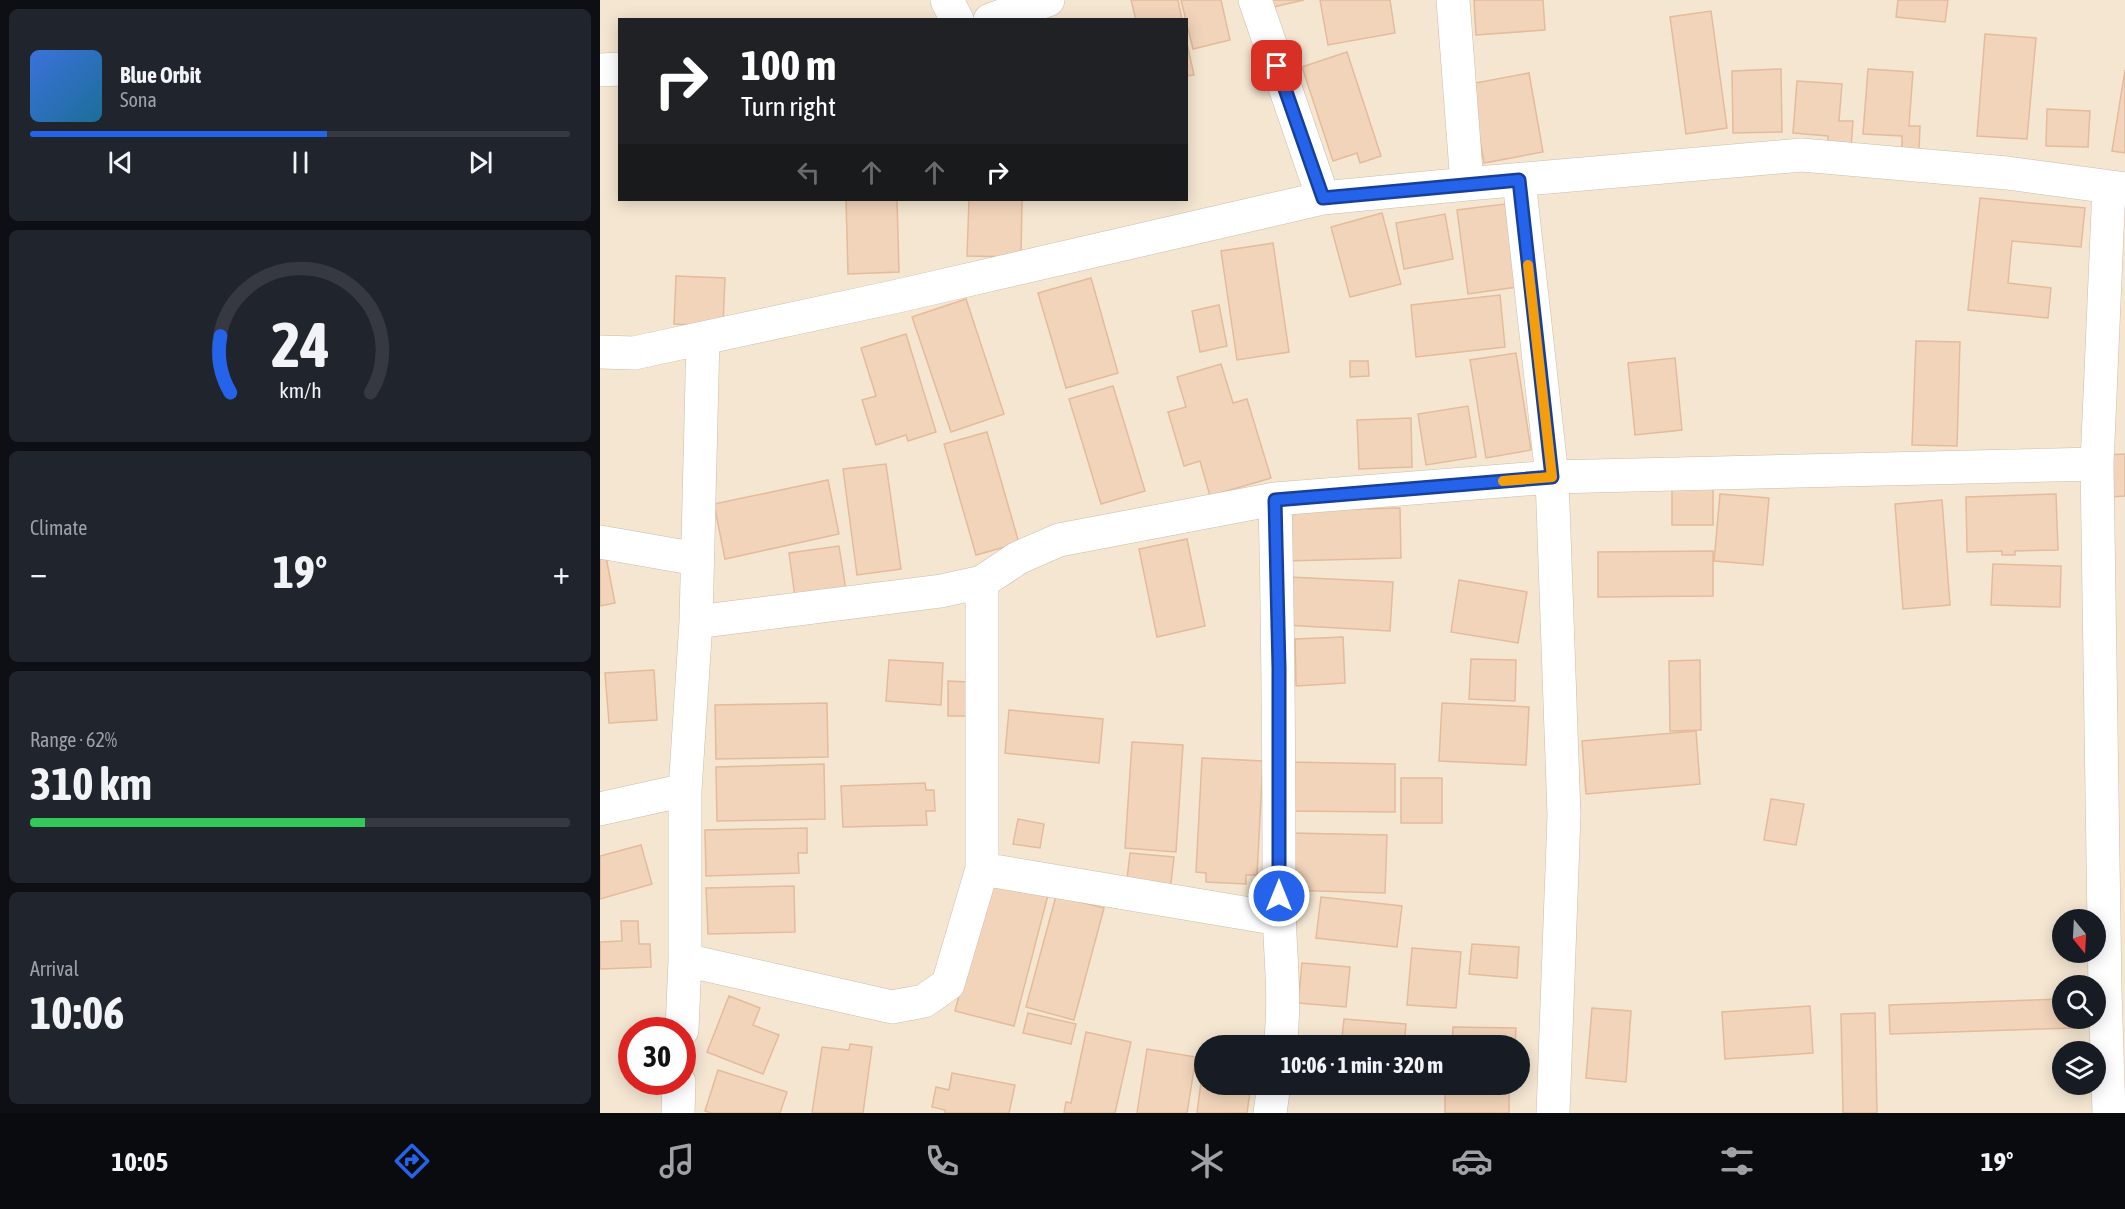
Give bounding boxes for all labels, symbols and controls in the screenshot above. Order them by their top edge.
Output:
pin [1251,40,1302,91]
text: 100 m [741,41,836,89]
icon: right [642,42,720,120]
icon: arrive [1260,49,1293,82]
text: Blue Orbit [120,62,201,88]
text: Sona [120,88,157,111]
text: Turn right [741,91,836,122]
icon: previous [104,146,137,179]
icon: pause [284,146,317,179]
icon: next [464,146,497,179]
icon: left [792,156,825,189]
icon: ahead [855,156,888,189]
icon: ahead [918,156,951,189]
icon: right [981,156,1014,189]
text: 24 [271,309,329,380]
text: km/h [279,378,321,403]
text: Climate [30,516,87,539]
text: 19° [273,546,327,598]
text: − [30,553,47,591]
text: + [553,553,570,591]
text: Range · 62% [30,728,117,751]
text: 310 km [30,758,152,810]
position arrow [1247,864,1311,928]
north arrow [2052,909,2106,963]
map controls [2052,909,2106,1095]
text: Arrival [30,957,79,980]
button: search [2052,975,2106,1029]
text: 10:06 [30,987,124,1039]
speed limit sign: 30 [618,1017,696,1095]
button: layers [2052,1041,2106,1095]
text: 10:06 · 1 min · 320 m [1281,1052,1443,1078]
icon: directions [391,1140,433,1182]
icon: music [656,1140,698,1182]
icon: phone [921,1140,963,1182]
icon: climate [1186,1140,1228,1182]
icon: car [1451,1140,1493,1182]
icon: filters [1716,1140,1758,1182]
text: 10:05 [111,1146,168,1177]
text: 19° [1981,1146,2014,1177]

